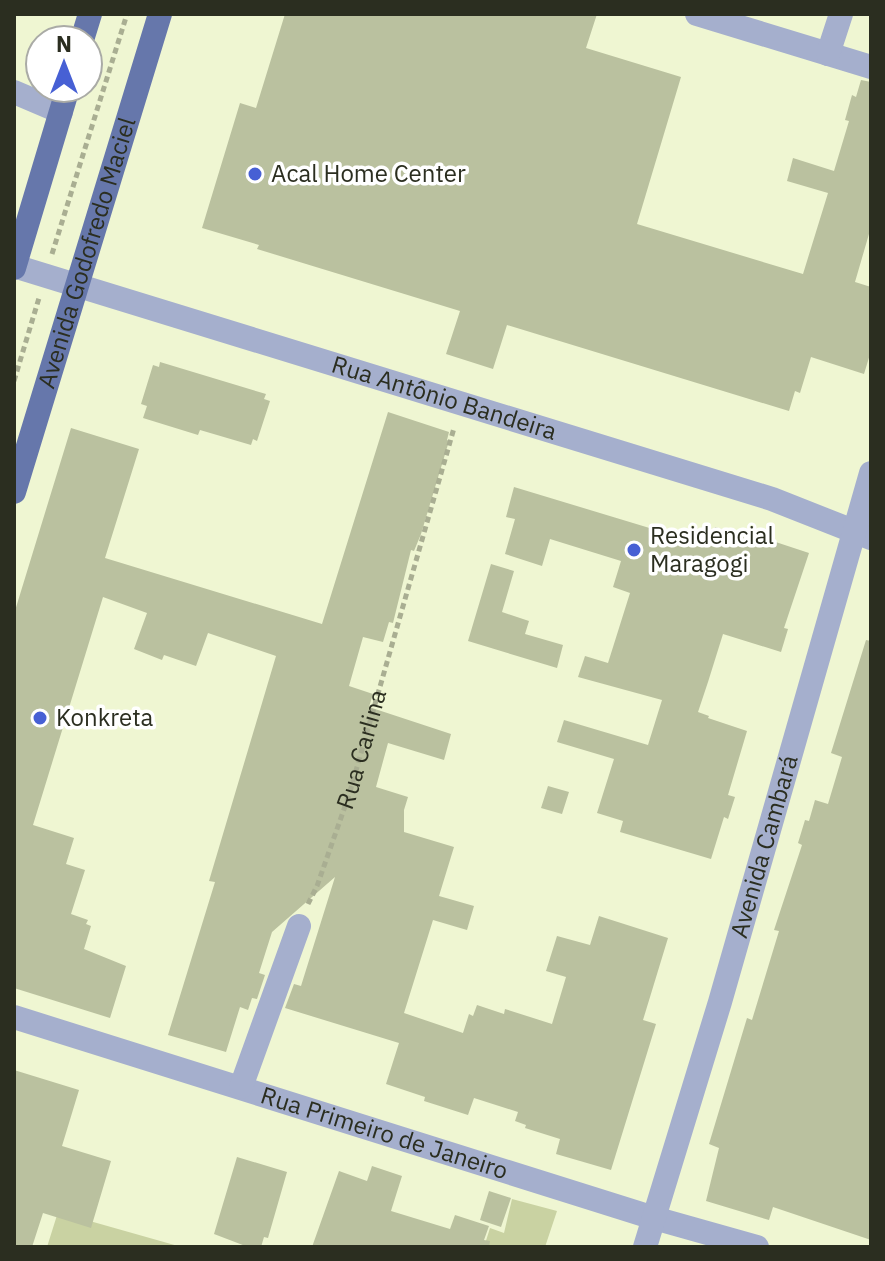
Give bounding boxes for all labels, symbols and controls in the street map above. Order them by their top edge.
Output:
north arrow [24,24,104,104]
text: N [56,29,72,58]
street label: Avenida Godofredo Maciel [30,113,143,392]
place label: Acal Home Center [271,157,466,189]
marker: Acal Home Center [246,165,264,183]
street label: Rua Antônio Bandeira [328,348,561,447]
place label: Residencial Maragogi [650,519,774,579]
marker: Residencial Maragogi [625,541,643,559]
street label: Rua Carlina [328,685,393,813]
place label: Konkreta [56,701,154,733]
marker: Konkreta [31,709,49,727]
street label: Avenida Cambará [722,751,805,941]
street label: Rua Primeiro de Janeiro [257,1078,512,1186]

